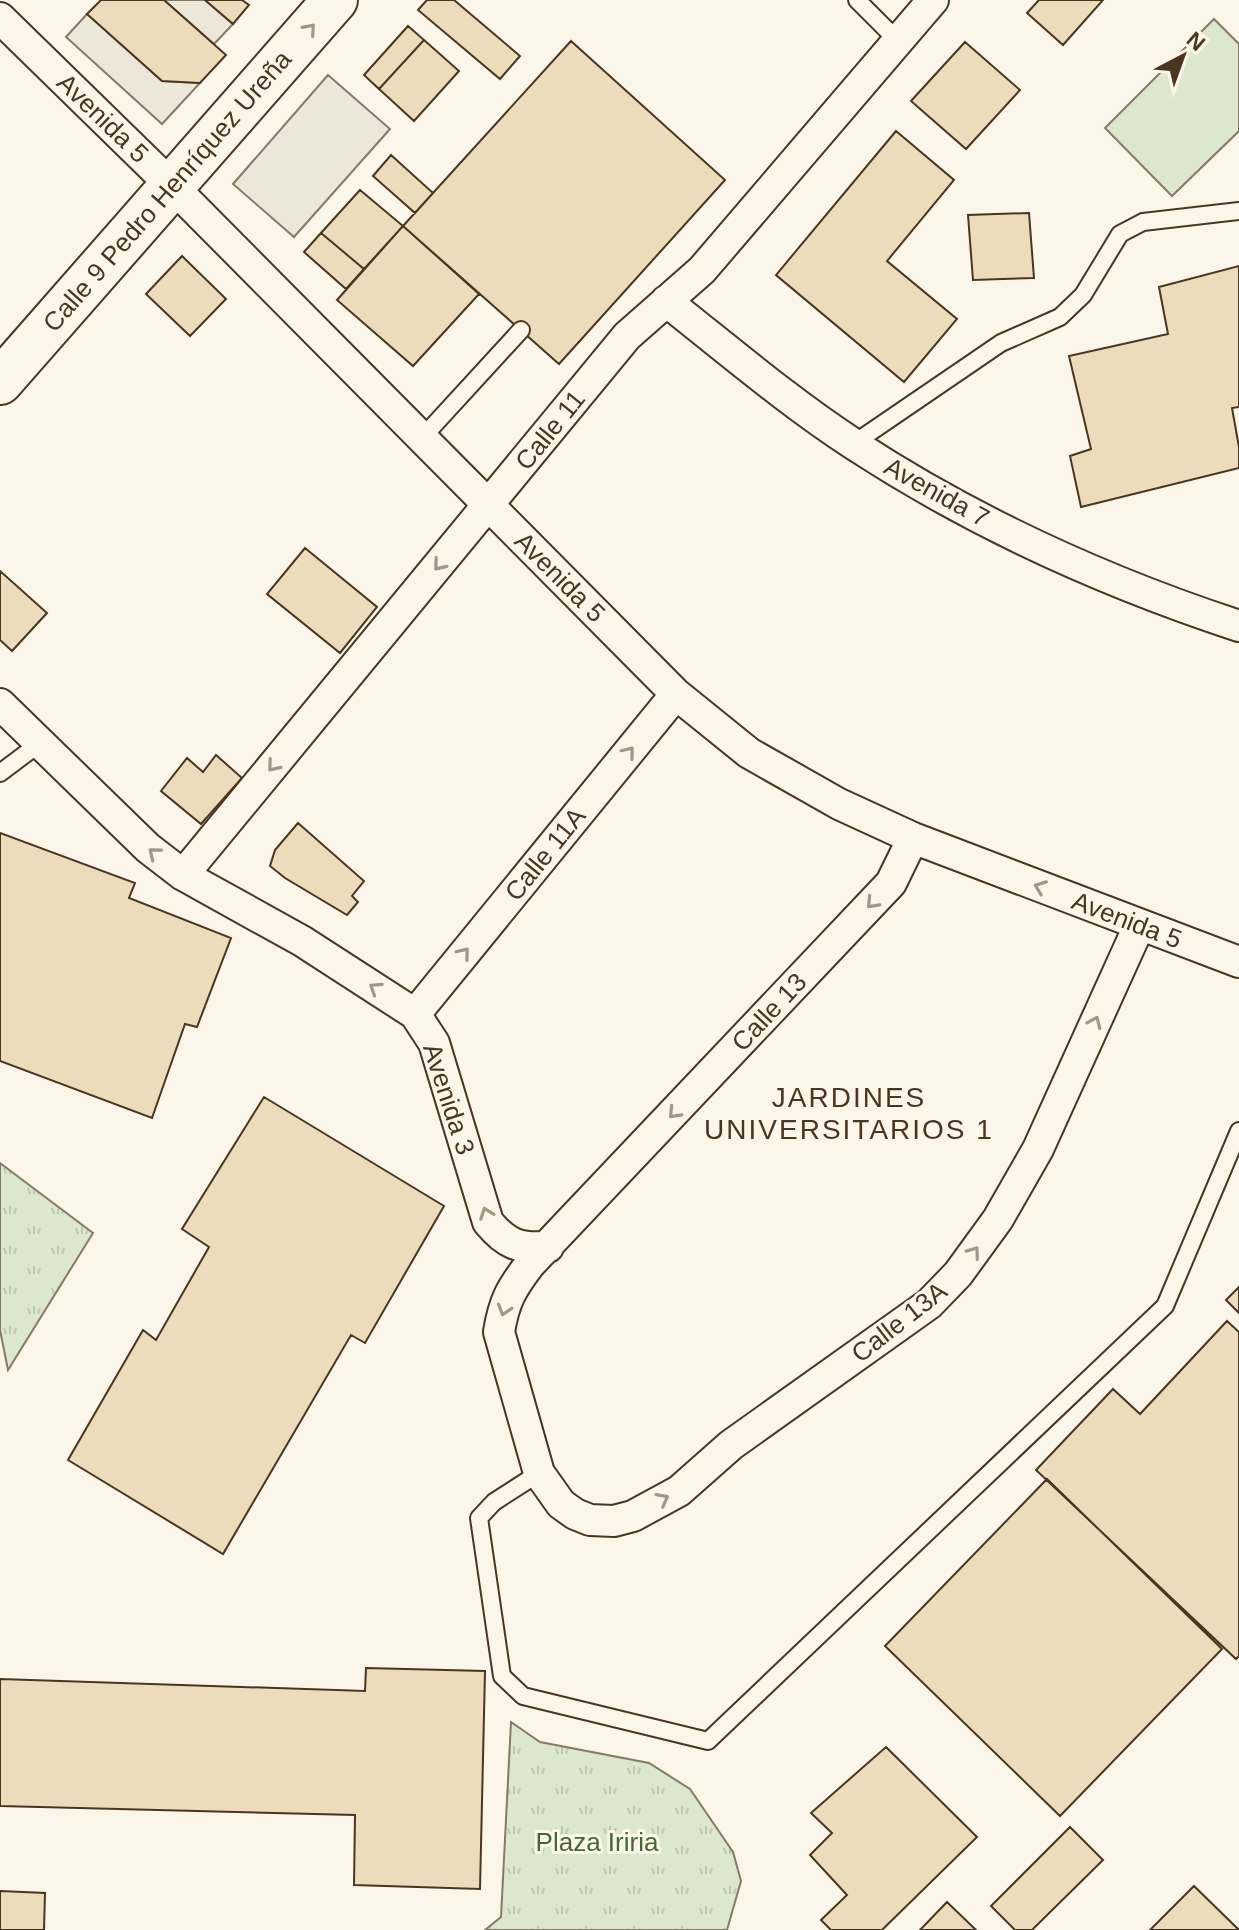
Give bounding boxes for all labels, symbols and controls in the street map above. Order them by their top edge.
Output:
north arrow [1143,16,1223,96]
one-way arrow [300,23,315,38]
text: N [1182,27,1210,56]
street label: Calle 9 Pedro Henríquez Ureña [37,44,298,338]
street label: Avenida 5 [51,67,155,169]
street label: Calle 11 [509,384,591,476]
street label: Avenida 7 [879,451,995,533]
street label: Avenida 5 [509,526,611,628]
one-way arrow [434,556,449,571]
one-way arrow [619,746,633,761]
one-way arrow [269,757,283,772]
street label: Calle 11A [498,801,592,906]
one-way arrow [148,848,163,862]
one-way arrow [1034,880,1048,897]
street label: Avenida 5 [1068,885,1186,955]
one-way arrow [867,894,881,909]
one-way arrow [454,948,469,962]
street label: Calle 13 [725,967,813,1057]
one-way arrow [370,983,384,998]
one-way arrow [1085,1016,1101,1030]
street label: Avenida 3 [417,1040,481,1158]
district label: JARDINES UNIVERSITARIOS 1 [704,1082,994,1145]
one-way arrow [669,1104,683,1118]
one-way arrow [480,1207,496,1221]
one-way arrow [965,1246,979,1260]
street label: Calle 13A [845,1275,953,1369]
one-way arrow [497,1303,513,1316]
one-way arrow [655,1494,670,1509]
park label: Plaza Iriria [536,1827,659,1857]

